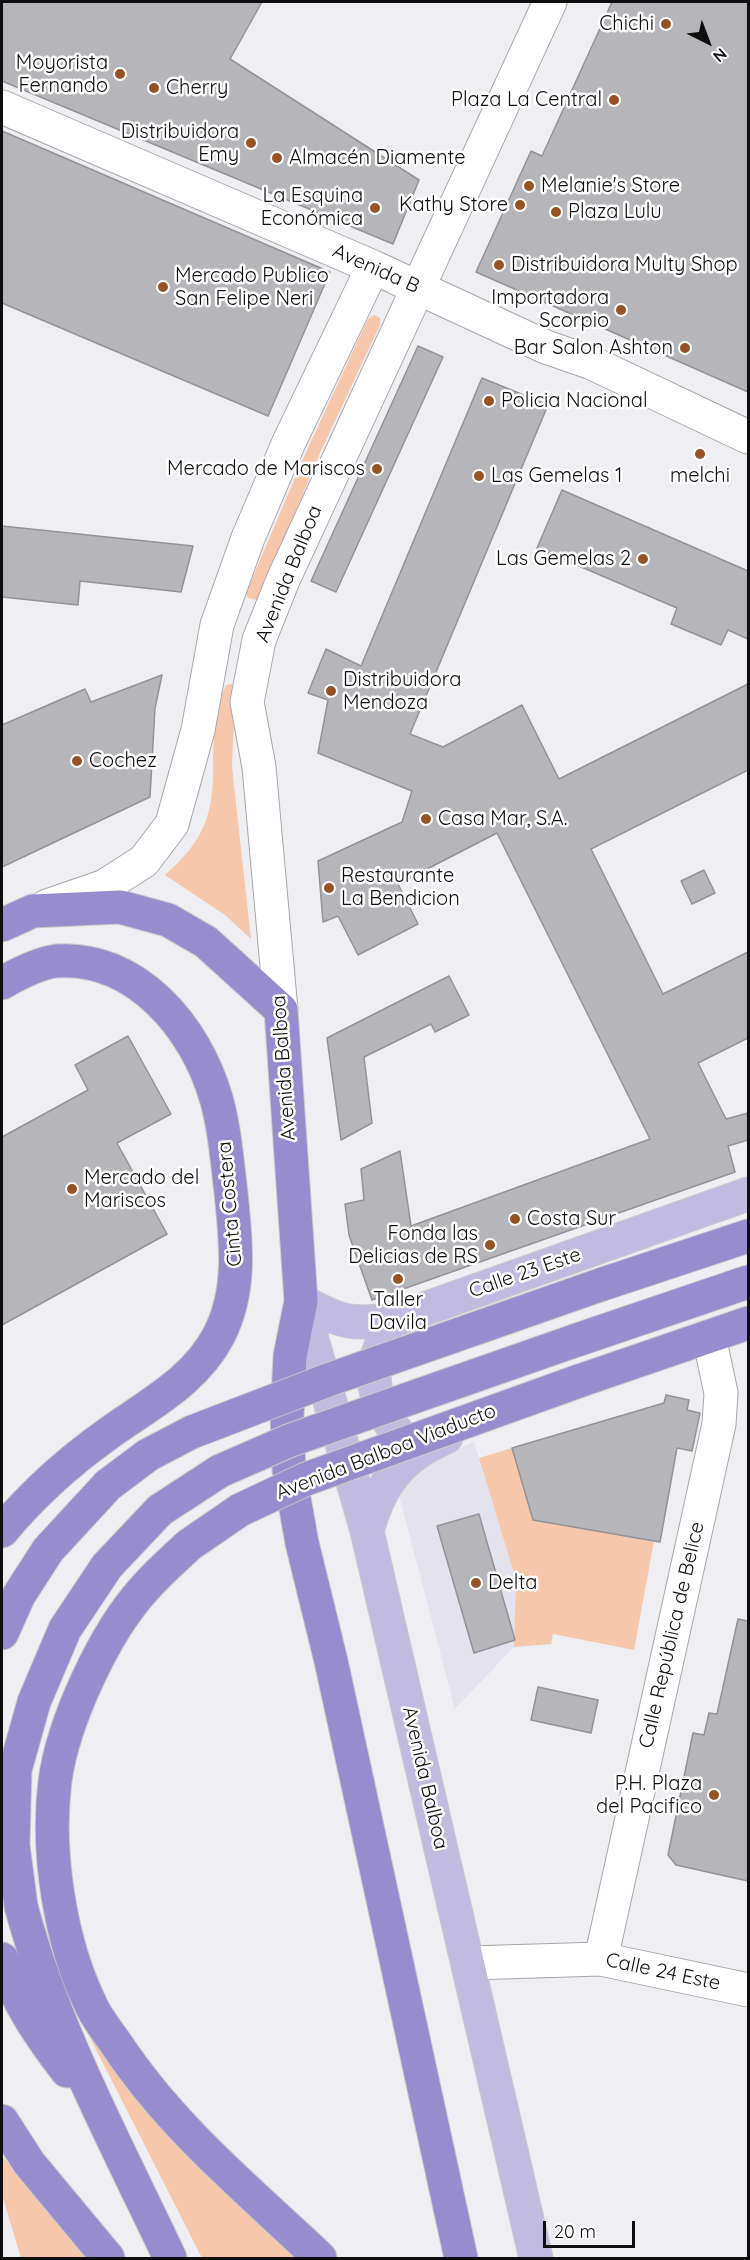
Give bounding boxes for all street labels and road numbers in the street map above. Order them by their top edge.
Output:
street label: Avenida B [329,239,423,299]
street label: Avenida Balboa [251,502,327,646]
street label: Avenida Balboa [267,994,301,1142]
street label: Cinta Costera [213,1141,247,1267]
street label: Calle 23 Este [466,1243,584,1303]
street label: Avenida Balboa Viaducto [273,1399,499,1505]
street label: Calle República de Belice [634,1519,710,1751]
street label: Avenida Balboa [397,1704,453,1852]
street label: Calle 24 Este [604,1948,722,1996]

